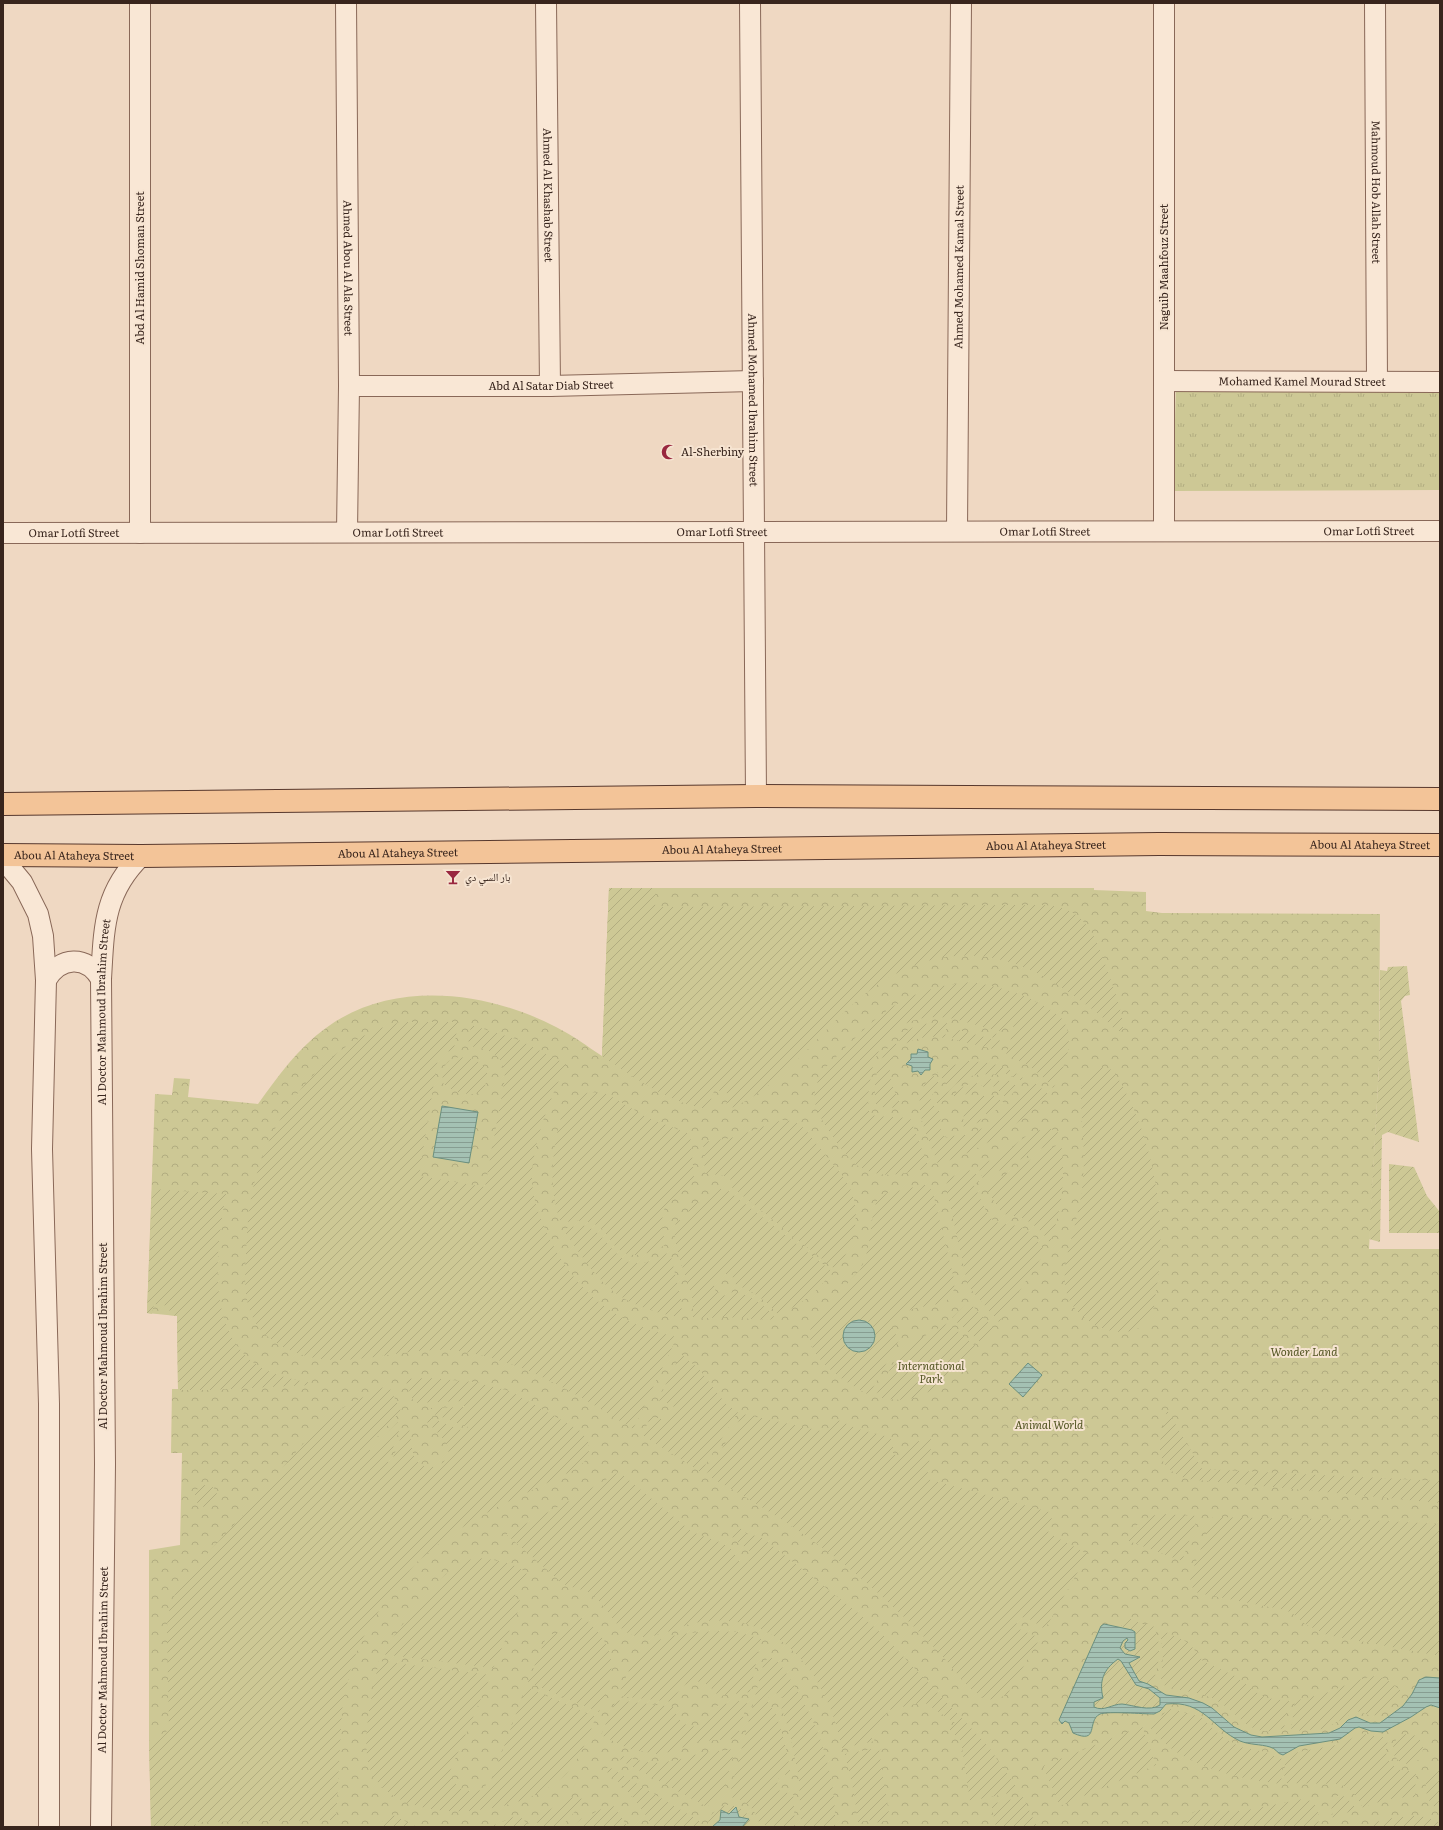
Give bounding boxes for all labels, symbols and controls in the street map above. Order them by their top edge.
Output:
street label: Mahmoud Hob Allah Street [1369,120,1385,264]
street label: Ahmed Al Khashab Street [540,128,558,263]
street label: Ahmed Mohamed Kamal Street [949,184,967,349]
street label: Abd Al Hamid Shoman Street [131,191,147,345]
street label: Ahmed Abou Al Ala Street [341,200,358,337]
street label: Naguib Maahfouz Street [1155,203,1171,330]
street label: Ahmed Mohamed Ibrahim Street [745,313,763,487]
street label: Mohamed Kamel Mourad Street [1218,372,1386,389]
street label: Abd Al Satar Diab Street [488,375,614,393]
mosque icon: Al-Sherbiny [660,443,678,461]
place label: Al-Sherbiny [681,443,745,459]
street label: Omar Lotfi Street [1000,522,1091,539]
street label: Omar Lotfi Street [1324,522,1415,538]
street label: Omar Lotfi Street [353,523,444,540]
street label: Omar Lotfi Street [677,523,768,539]
street label: Omar Lotfi Street [29,524,120,540]
street label: Abou Al Ataheya Street [986,836,1107,853]
street label: Abou Al Ataheya Street [1310,836,1431,852]
street label: Abou Al Ataheya Street [662,839,783,857]
street label: Abou Al Ataheya Street [338,843,459,861]
street label: Abou Al Ataheya Street [14,846,135,863]
bar icon: بار السي دي [444,868,462,886]
place label: بار السي دي [465,868,511,886]
street label: Al Doctor Mahmoud Ibrahim Street [92,917,114,1106]
street label: Al Doctor Mahmoud Ibrahim Street [94,1242,110,1429]
park label: Wonder Land [1271,1343,1338,1359]
park label: International Park [898,1357,965,1386]
park label: Animal World [1015,1416,1084,1432]
street label: Al Doctor Mahmoud Ibrahim Street [93,1566,111,1754]

